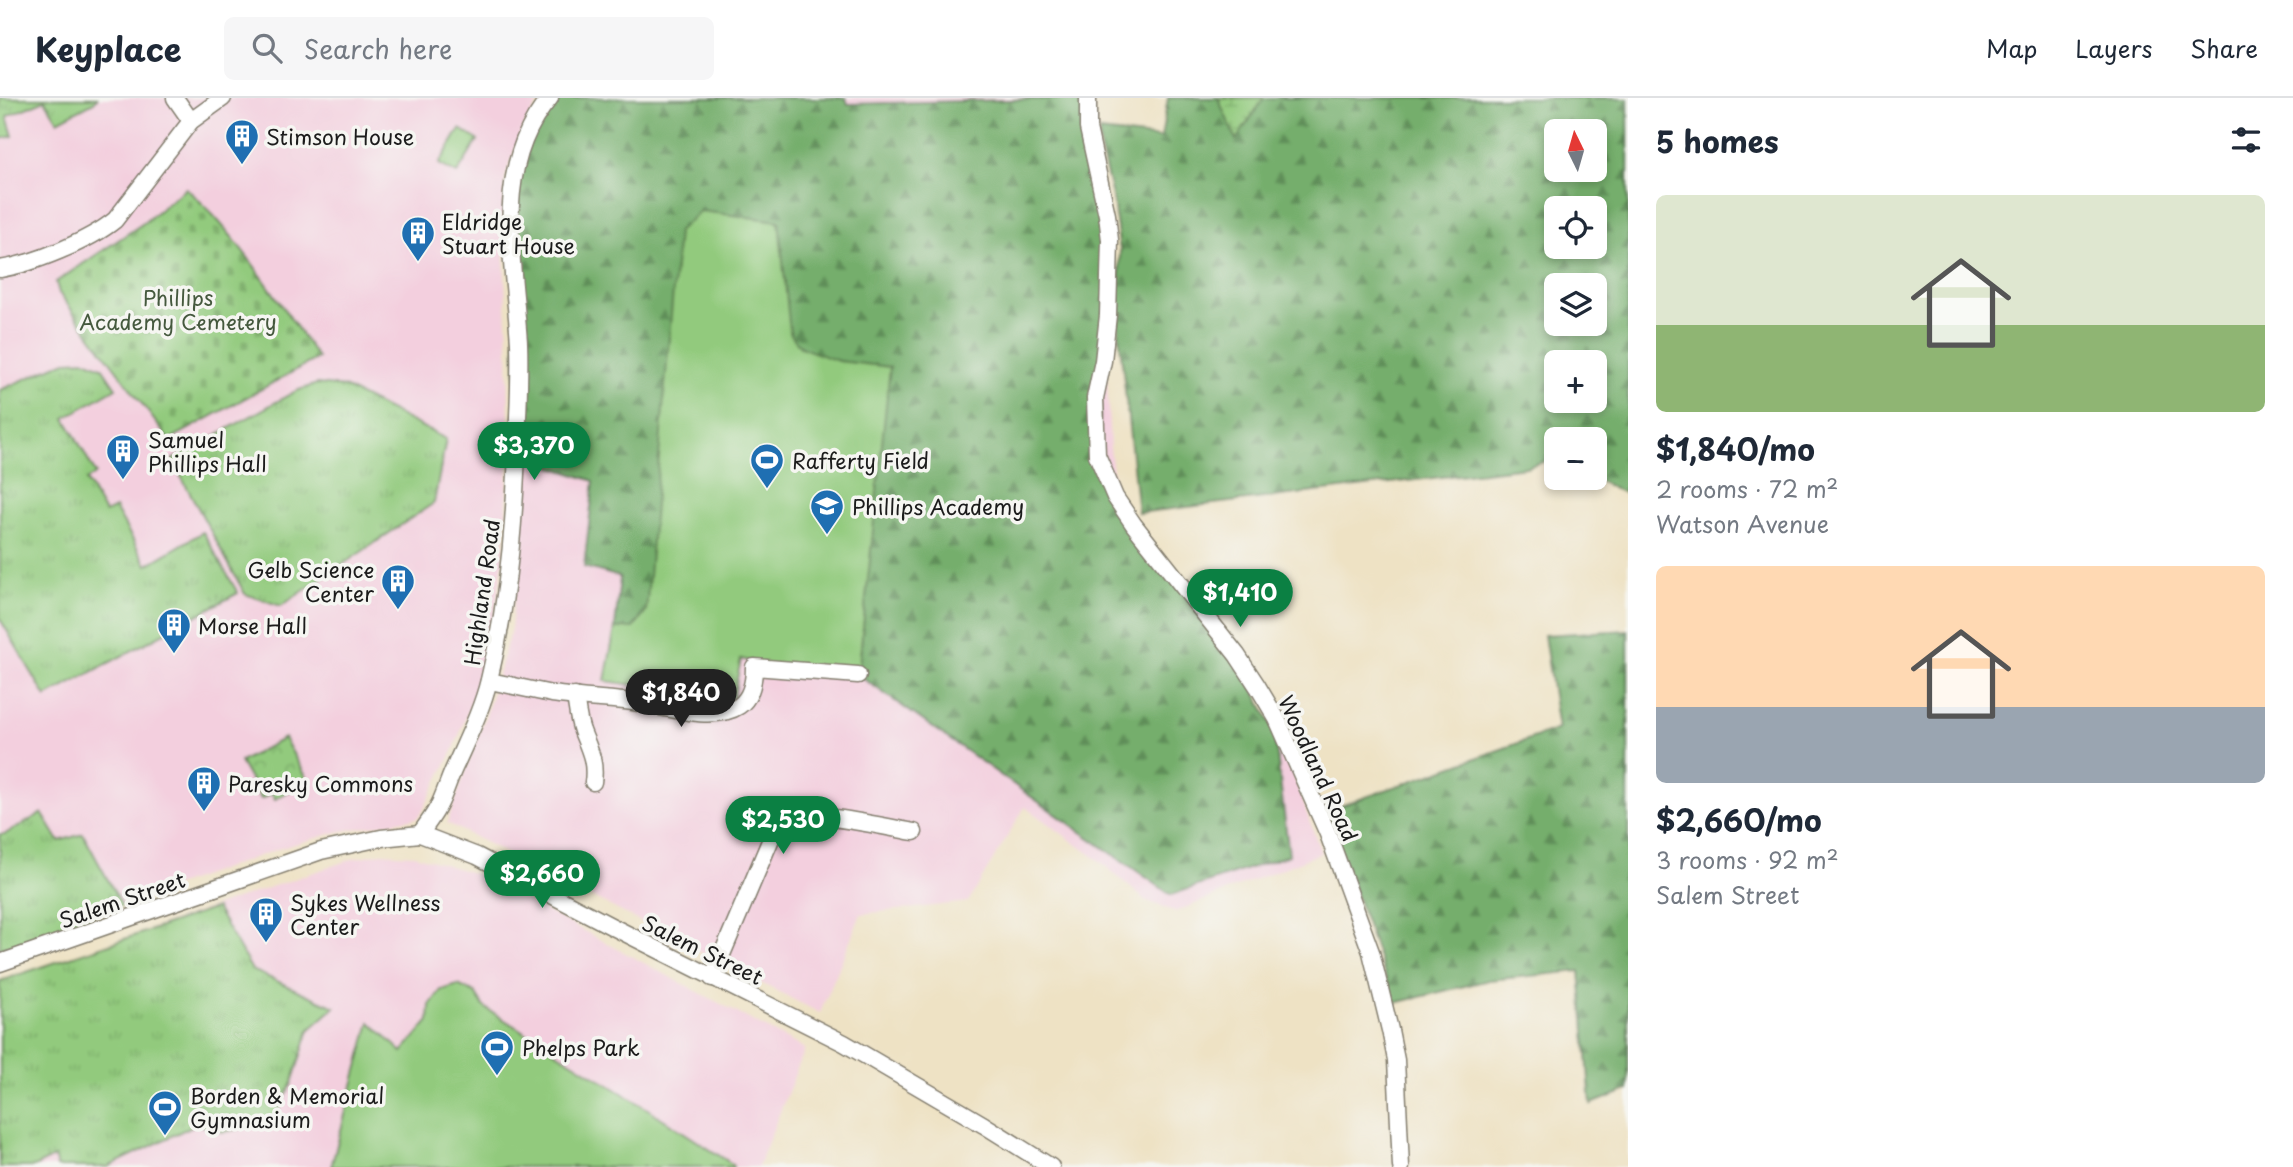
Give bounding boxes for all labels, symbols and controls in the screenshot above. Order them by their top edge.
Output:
search box [224,17,714,80]
text: Keyplace [35,23,182,73]
icon: search [248,29,286,67]
text: Search here [304,29,452,68]
text: Map [1986,30,2037,66]
text: Layers [2075,30,2152,66]
text: Share [2190,30,2258,66]
building icon: Stimson House [223,117,261,166]
text: 5 homes [1656,118,1779,163]
north arrow [1544,119,1606,182]
map controls [1544,119,1607,490]
place label: Stimson House [266,120,414,152]
icon: filters [2227,121,2265,159]
button: locate [1544,196,1607,259]
place label: Eldridge Stuart House [442,205,575,261]
building icon: Eldridge Stuart House [399,214,437,263]
icon: home [1898,240,2024,366]
button: layers [1544,273,1607,336]
park label: Phillips Academy Cemetery [79,281,277,337]
button: + [1544,350,1607,413]
pin: $3,370 [477,422,591,482]
place label: Samuel Phillips Hall [148,423,267,479]
text: $1,840/mo [1656,426,1815,471]
text: $3,370 [494,427,574,462]
button: − [1544,427,1607,490]
building icon: Samuel Phillips Hall [104,432,142,481]
sports icon: Rafferty Field [748,441,786,490]
place label: Rafferty Field [792,444,929,476]
text: 2 rooms · 72 m² [1656,471,1838,506]
school or university icon: Phillips Academy [808,487,846,536]
place label: Phillips Academy [852,490,1024,522]
text: Watson Avenue [1656,506,1829,541]
street label: Highland Road [455,517,507,667]
place label: Gelb Science Center [247,553,374,609]
building icon: Gelb Science Center [379,562,417,611]
pin: $1,410 [1183,570,1297,629]
text: $1,410 [1203,574,1277,609]
building icon: Morse Hall [155,606,193,655]
place label: Morse Hall [198,609,307,641]
icon: home [1898,611,2024,737]
pin: $1,840 [624,670,738,729]
text: $1,840 [642,674,720,709]
street label: Woodland Road [1271,690,1367,846]
building icon: Paresky Commons [185,764,223,813]
place label: Paresky Commons [228,767,413,799]
pin: $2,530 [726,796,840,856]
text: $2,660/mo [1656,797,1822,842]
text: $2,530 [741,801,825,836]
text: 3 rooms · 92 m² [1656,842,1839,877]
pin: $2,660 [485,850,599,910]
text: $2,660 [500,855,584,890]
street label: Salem Street [55,863,189,935]
text: Salem Street [1656,877,1799,912]
place label: Sykes Wellness Center [290,886,441,942]
building icon: Sykes Wellness Center [247,895,285,944]
street label: Salem Street [637,906,769,992]
sports icon: Phelps Park [478,1028,516,1077]
place label: Phelps Park [522,1031,640,1063]
place label: Borden & Memorial Gymnasium [190,1079,384,1135]
sports icon: Borden & Memorial Gymnasium [146,1088,184,1137]

